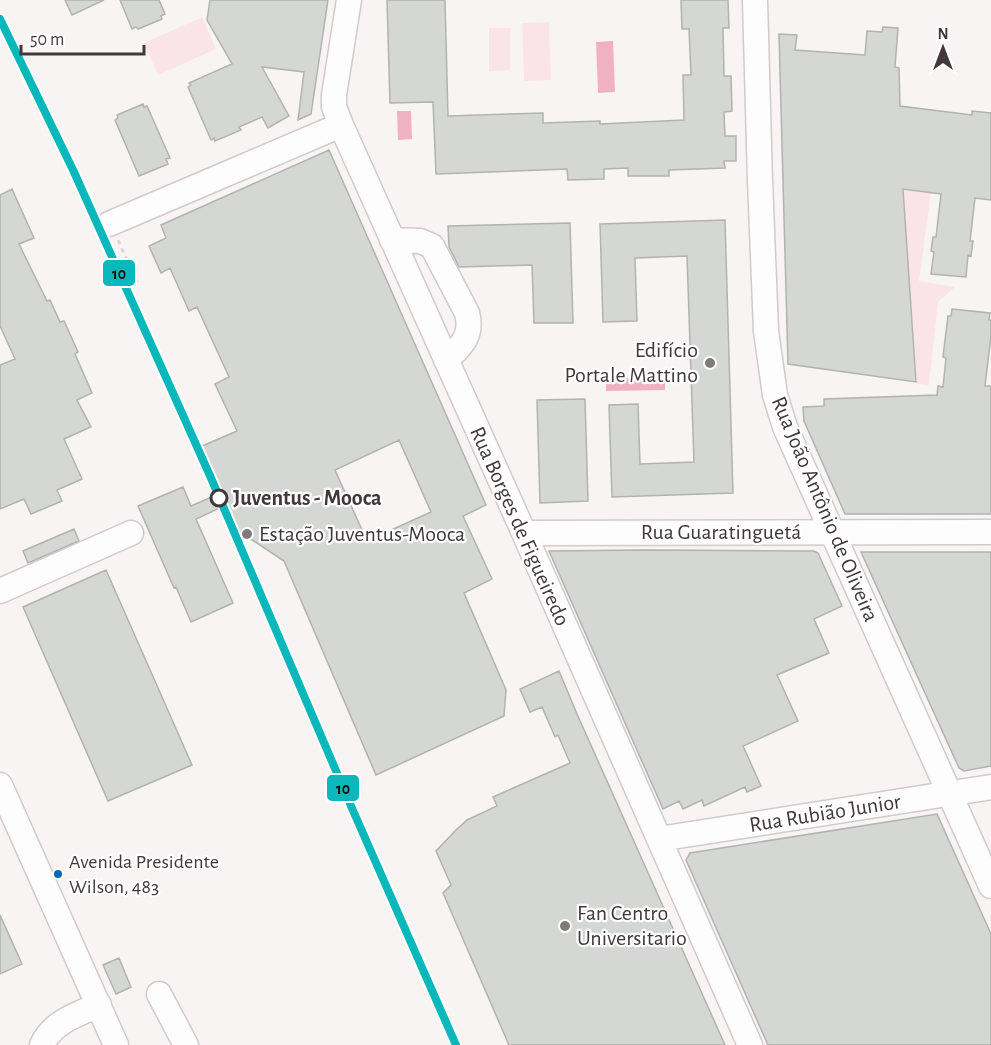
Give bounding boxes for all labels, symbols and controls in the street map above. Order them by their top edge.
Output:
scale bar [21,18,144,56]
north arrow [913,18,973,78]
text: N [937,26,949,42]
text: 50 m [30,31,64,49]
line badge: 10 [102,259,136,287]
text: 10 [112,266,126,282]
place label: Edifício Portale Mattino [565,339,698,386]
marker: Edifício Portale Mattino [703,356,717,370]
street label: Rua João Antônio de Oliveira [768,393,882,625]
street label: Rua Borges de Figueiredo [466,423,574,629]
place label: Juventus - Mooca [233,487,382,509]
marker: Juventus - Mooca [210,489,228,507]
street label: Rua Guaratinguetá [641,521,801,543]
place label: Estação Juventus-Mooca [259,523,465,545]
marker: Estação Juventus-Mooca [240,527,254,541]
line badge: 10 [326,774,360,802]
text: 10 [336,781,350,797]
street label: Rua Rubião Junior [748,790,902,836]
place label: Avenida Presidente Wilson, 483 [69,852,219,897]
marker: Avenida Presidente Wilson, 483 [52,868,64,880]
place label: Fan Centro Universitario [577,902,687,949]
marker: Fan Centro Universitario [558,919,572,933]

